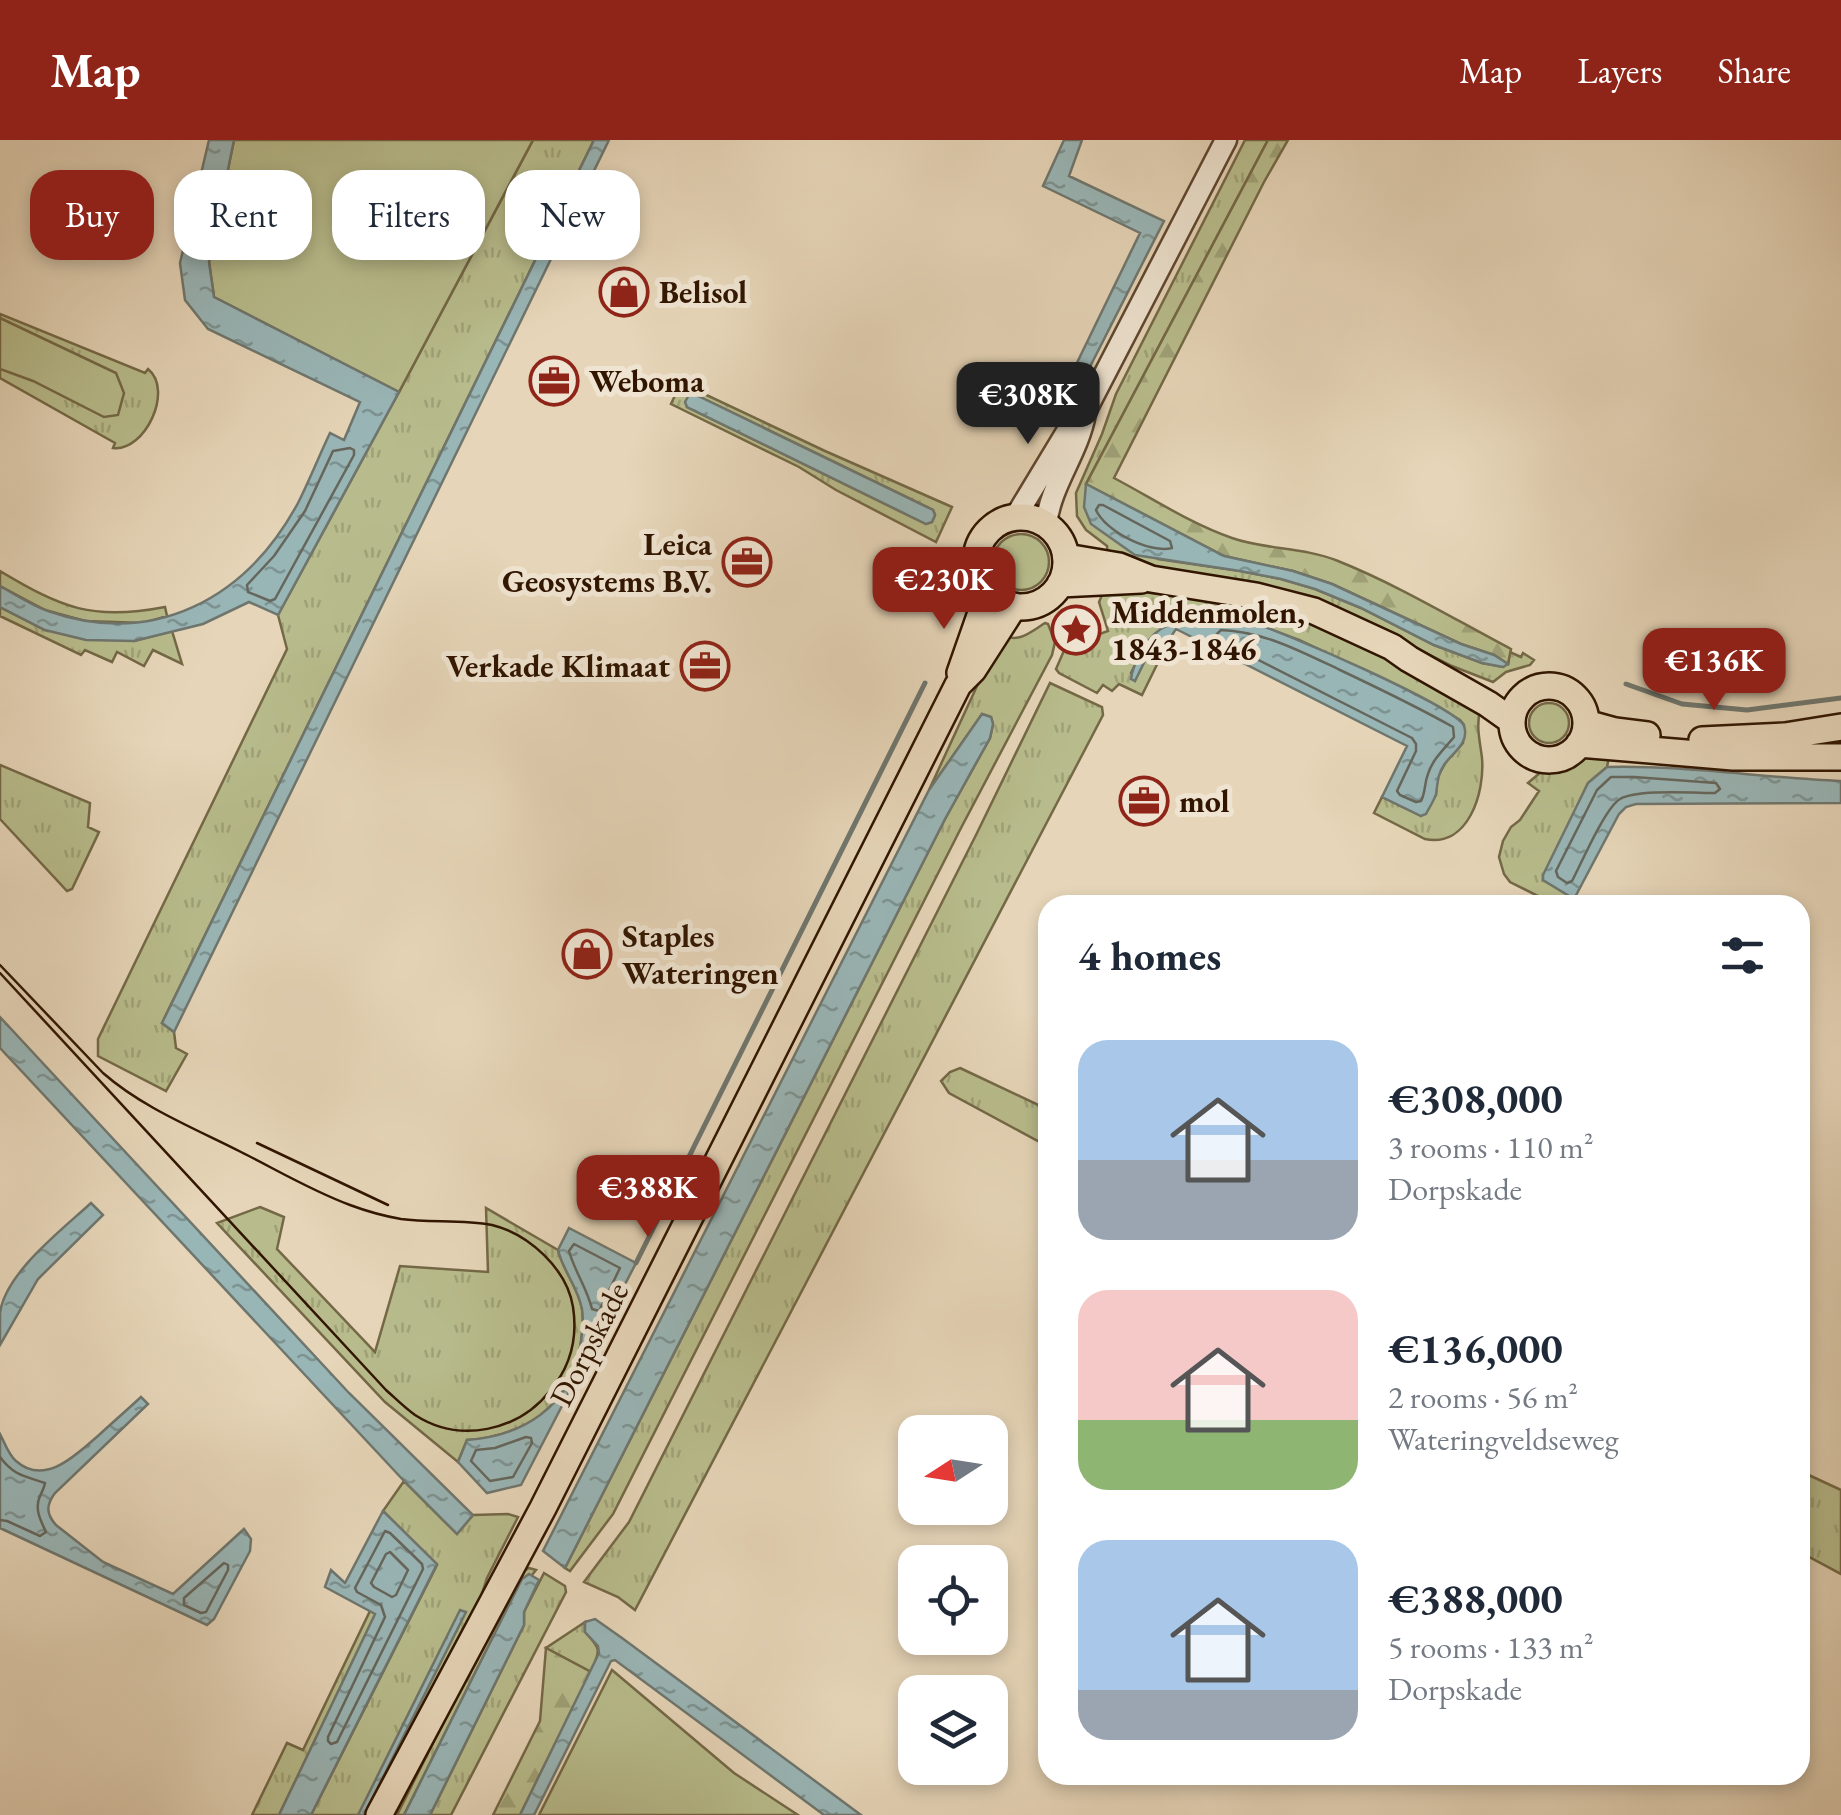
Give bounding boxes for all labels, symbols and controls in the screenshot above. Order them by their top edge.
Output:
text: Map [50,39,141,101]
text: Map [1459,48,1522,93]
text: Layers [1577,48,1662,93]
text: Share [1717,48,1791,93]
chip: Buy [30,170,154,260]
chip: Rent [174,170,312,260]
chip: Filters [332,170,485,260]
chip: New [505,170,640,260]
shop icon: Belisol [598,266,650,318]
place label: Belisol [659,271,747,313]
office icon: Weboma [528,355,580,407]
place label: Weboma [589,360,705,402]
pin: €308K [958,362,1098,447]
text: €308K [979,373,1077,415]
place label: Leica Geosystems B.V. [502,523,713,602]
office icon: Leica Geosystems B.V. [721,536,773,588]
pin: €230K [874,547,1014,632]
text: €230K [895,558,993,600]
place label: Middenmolen, 1843-1846 [1111,591,1305,670]
place icon: Middenmolen, 1843-1846 [1050,604,1102,656]
pin: €136K [1644,628,1784,713]
text: €136K [1665,639,1763,681]
office icon: Verkade Klimaat [679,640,731,692]
place label: Verkade Klimaat [446,645,670,687]
office icon: mol [1118,775,1170,827]
place label: mol [1179,780,1230,822]
place label: Staples Wateringen [622,915,779,994]
shop icon: Staples Wateringen [561,928,613,980]
text: 4 homes [1078,928,1221,983]
icon: filters [1715,928,1770,983]
text: €308,000 [1388,1071,1563,1126]
icon: home [1158,1080,1278,1200]
text: 3 rooms · 110 m² [1388,1126,1594,1168]
pin: €388K [578,1155,718,1240]
text: €388K [599,1166,697,1208]
text: Dorpskade [1388,1168,1522,1210]
street label: Dorpskade [540,1275,638,1413]
text: €136,000 [1388,1321,1563,1376]
icon: home [1158,1330,1278,1450]
text: 2 rooms · 56 m² [1388,1376,1578,1418]
north arrow [898,1415,1008,1525]
map controls [898,1415,1008,1785]
text: Wateringveldseweg [1388,1418,1619,1460]
button: locate [898,1545,1008,1655]
text: €388,000 [1388,1571,1563,1626]
icon: home [1158,1580,1278,1700]
text: 5 rooms · 133 m² [1388,1626,1594,1668]
text: Dorpskade [1388,1668,1522,1710]
button: layers [898,1675,1008,1785]

